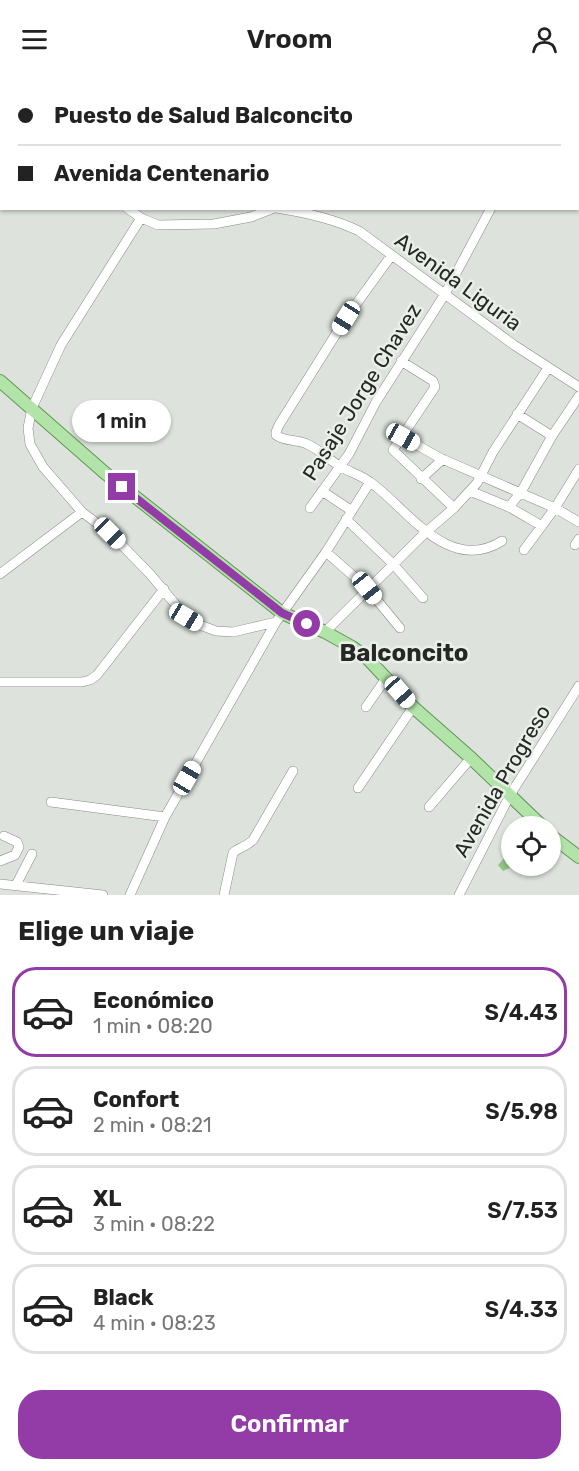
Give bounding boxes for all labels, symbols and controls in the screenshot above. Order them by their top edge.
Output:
icon: menu [18,23,51,56]
text: Vroom [246,23,333,55]
icon: person [528,23,561,56]
text: Puesto de Salud Balconcito [54,102,353,129]
text: Avenida Centenario [54,160,269,187]
street label: Avenida Liguria [390,227,526,336]
car [329,298,363,338]
street label: Pasaje Jorge Chavez [297,299,426,485]
callout: 1 min [72,400,172,442]
text: 1 min [96,409,147,433]
car [383,420,423,454]
route end [108,473,135,500]
car [91,514,129,552]
car [349,568,385,608]
car [166,600,206,634]
route start [293,610,320,637]
district label: Balconcito [339,639,469,667]
car [381,673,419,711]
street label: Avenida Progreso [448,700,555,861]
car [170,758,204,798]
map controls [501,816,561,876]
button: locate [501,816,561,876]
text: Elige un viaje [18,915,194,947]
icon: car [21,985,75,1039]
text: Económico [93,987,214,1014]
text: S/4.43 [485,999,558,1026]
text: 1 min · 08:20 [93,1014,213,1038]
icon: car [21,1084,75,1138]
text: Confort [93,1086,179,1113]
text: S/5.98 [485,1098,558,1125]
text: 2 min · 08:21 [93,1113,212,1137]
icon: car [21,1183,75,1237]
text: XL [93,1185,121,1212]
text: S/7.53 [487,1197,558,1224]
text: 3 min · 08:22 [93,1212,215,1236]
icon: car [21,1282,75,1336]
text: Black [93,1284,154,1311]
text: S/4.33 [485,1296,558,1323]
text: 4 min · 08:23 [93,1311,216,1335]
button: Confirmar [18,1390,561,1459]

